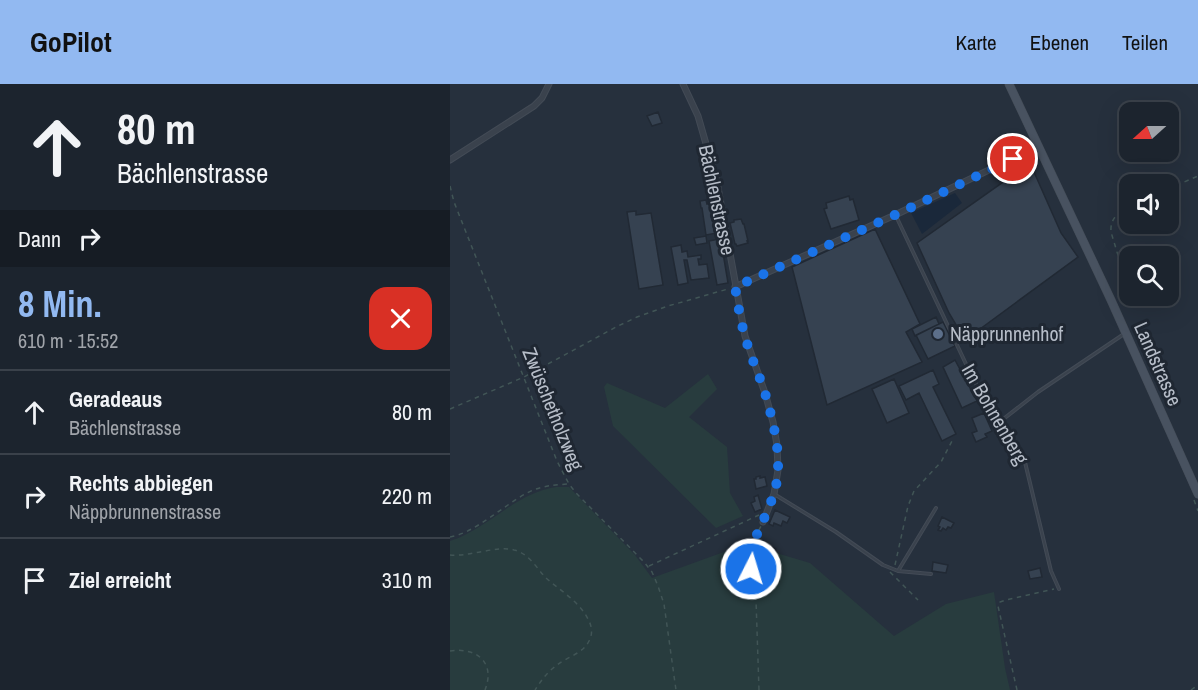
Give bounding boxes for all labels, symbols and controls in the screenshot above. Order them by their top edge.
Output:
text: GoPilot [30,23,112,61]
text: Karte [956,28,997,57]
text: Ebenen [1030,28,1089,57]
text: Teilen [1122,28,1168,57]
text: 80 m [117,101,196,157]
north arrow [1119,102,1179,162]
map controls [1119,102,1179,306]
icon: ahead [18,108,96,186]
pin [987,133,1038,184]
street label: Bächlenstrasse [693,142,742,258]
icon: arrive [996,142,1029,175]
text: Bächlenstrasse [117,155,268,191]
button: sound [1119,174,1179,234]
icon: right [73,222,106,255]
text: Dann [18,224,61,254]
button: search [1119,246,1179,306]
text: 8 Min. [18,280,102,328]
button: close [369,287,432,350]
street label: Landstrasse [1128,317,1189,410]
place label: Näpprunnenhof [950,320,1063,347]
text: 610 m · 15:52 [18,327,118,354]
marker: Näpprunnenhof [931,327,945,341]
street label: Zwüschetholzweg [517,343,590,474]
street label: Im Bohnenberg [956,358,1035,469]
text: Geradeaus [69,384,162,414]
icon: ahead [18,396,51,429]
text: 80 m [392,397,432,427]
text: Bächlenstrasse [69,414,181,441]
text: Rechts abbiegen [69,468,213,498]
icon: right [18,480,51,513]
text: 220 m [382,481,432,511]
text: Näppbrunnenstrasse [69,498,221,525]
position arrow [719,537,783,601]
icon: arrive [18,564,51,597]
text: Ziel erreicht [69,565,171,595]
text: 310 m [382,565,432,595]

